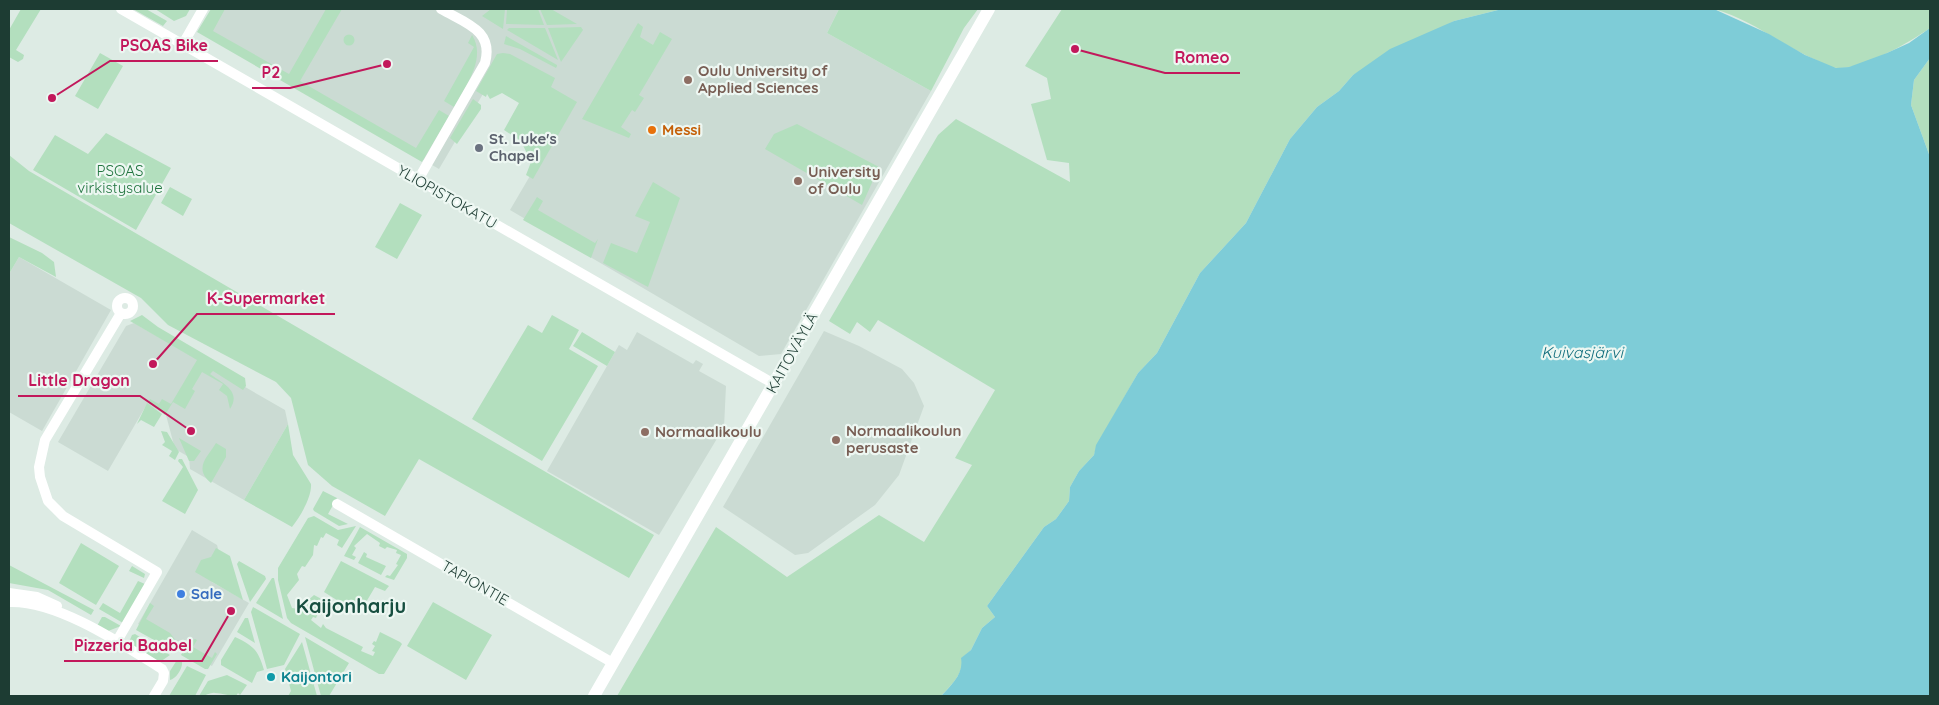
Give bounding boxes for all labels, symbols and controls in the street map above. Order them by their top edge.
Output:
callout: PSOAS Bike [110,30,218,61]
text: PSOAS Bike [120,35,208,55]
callout: Romeo [1165,42,1240,73]
text: Romeo [1174,47,1230,67]
callout: P2 [252,57,290,88]
place label: Oulu University of Applied Sciences [698,61,828,97]
text: P2 [262,62,280,82]
marker: Oulu University of Applied Sciences [682,74,694,86]
place label: Messi [662,120,701,139]
marker: Messi [646,124,658,136]
place label: St. Luke's Chapel [489,129,557,165]
marker: St. Luke's Chapel [473,142,485,154]
street label: YLIOPISTOKATU [394,160,500,233]
park label: PSOAS virkistysalue [77,161,163,197]
place label: University of Oulu [808,162,880,198]
marker: University of Oulu [792,175,804,187]
callout: K-Supermarket [197,283,335,314]
text: K-Supermarket [207,288,325,308]
street label: KAITOVÄYLÄ [762,309,822,396]
water label: Kuivasjärvi [1541,342,1624,362]
callout: Little Dragon [18,365,140,396]
text: Little Dragon [28,370,130,390]
place label: Normaalikoulun perusaste [846,421,961,457]
place label: Normaalikoulu [655,422,761,441]
marker: Normaalikoulu [639,426,651,438]
marker: Normaalikoulun perusaste [830,434,842,446]
street label: TAPIONTIE [438,556,512,609]
place label: Sale [191,584,222,603]
marker: Sale [175,588,187,600]
district label: Kaijonharju [296,593,406,618]
callout: Pizzeria Baabel [64,630,202,661]
text: Pizzeria Baabel [74,635,192,655]
place label: Kaijontori [281,667,352,686]
marker: Kaijontori [265,671,277,683]

